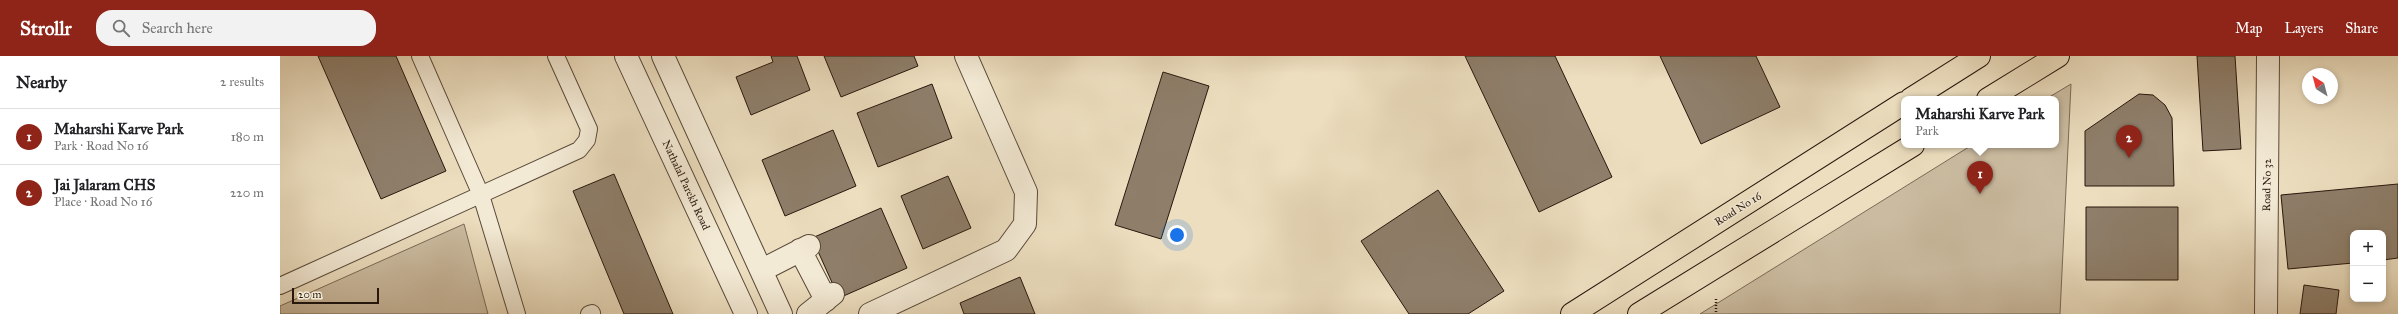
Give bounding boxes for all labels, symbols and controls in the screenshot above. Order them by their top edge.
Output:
search box [96,10,376,46]
text: Strollr [20,17,72,40]
icon: search [110,17,132,39]
text: Search here [142,19,213,37]
text: Map [2235,20,2263,37]
text: Layers [2285,20,2323,37]
text: Share [2345,20,2378,37]
north arrow [2302,68,2338,104]
text: Nearby [16,72,67,93]
text: 2 results [220,74,264,90]
popup [1901,96,2059,148]
text: Maharshi Karve Park [1915,105,2045,123]
text: Maharshi Karve Park [54,120,184,138]
text: Park [1915,123,1939,139]
pin: 2 [2116,125,2142,158]
text: 1 [26,129,32,145]
text: 180 m [231,129,264,145]
text: Park · Road No 16 [54,138,148,154]
street label: Nathalal Parekh Road [659,138,713,232]
street label: Road No 32 [2260,158,2274,211]
pin: 1 [1967,161,1993,194]
text: Jai Jalaram CHS [54,176,155,194]
text: 2 [26,185,32,201]
text: 220 m [230,185,264,201]
street label: Road No 16 [1712,189,1764,229]
text: Place · Road No 16 [54,194,152,210]
your location [1167,225,1187,245]
map controls [2350,230,2386,302]
button: + [2350,230,2386,266]
button: − [2350,266,2386,302]
scale bar [292,286,379,305]
text: 20 m [298,288,321,301]

